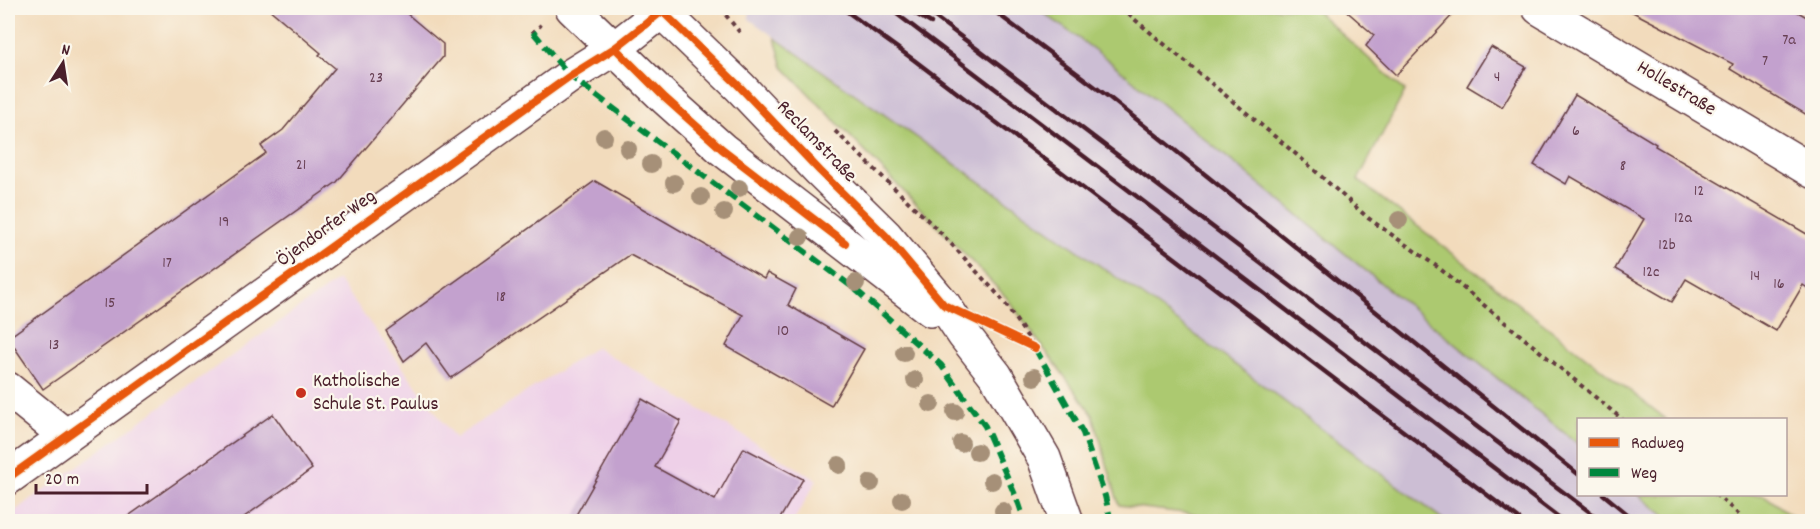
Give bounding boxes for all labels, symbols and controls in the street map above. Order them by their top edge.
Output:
house number: 7a [1782,29,1796,52]
north arrow [33,33,93,93]
text: N [59,39,72,63]
house number: 7 [1762,50,1768,73]
street label: Hollestraße [1631,54,1721,124]
house number: 4 [1494,66,1500,89]
house number: 23 [369,67,383,90]
street label: Reclamstraße [769,94,863,190]
house number: 6 [1572,120,1580,143]
house number: 21 [296,154,306,177]
house number: 8 [1620,155,1626,178]
house number: 12 [1694,180,1704,203]
street label: Öjendorfer Weg [272,183,382,275]
house number: 12a [1674,207,1692,230]
house number: 19 [219,211,229,234]
house number: 12b [1658,234,1676,257]
house number: 17 [162,252,172,275]
house number: 12c [1643,261,1659,284]
house number: 14 [1750,265,1760,288]
house number: 16 [1773,273,1785,296]
house number: 18 [496,286,506,309]
house number: 15 [105,292,115,315]
house number: 10 [777,320,789,343]
house number: 13 [49,334,59,357]
place label: Katholische Schule St. Paulus [313,368,439,419]
marker: Katholische Schule St. Paulus [294,386,308,400]
legend [1577,418,1787,496]
text: Radweg [1631,432,1684,457]
scale bar [36,457,147,495]
text: Weg [1631,462,1657,487]
text: 20 m [45,468,79,493]

